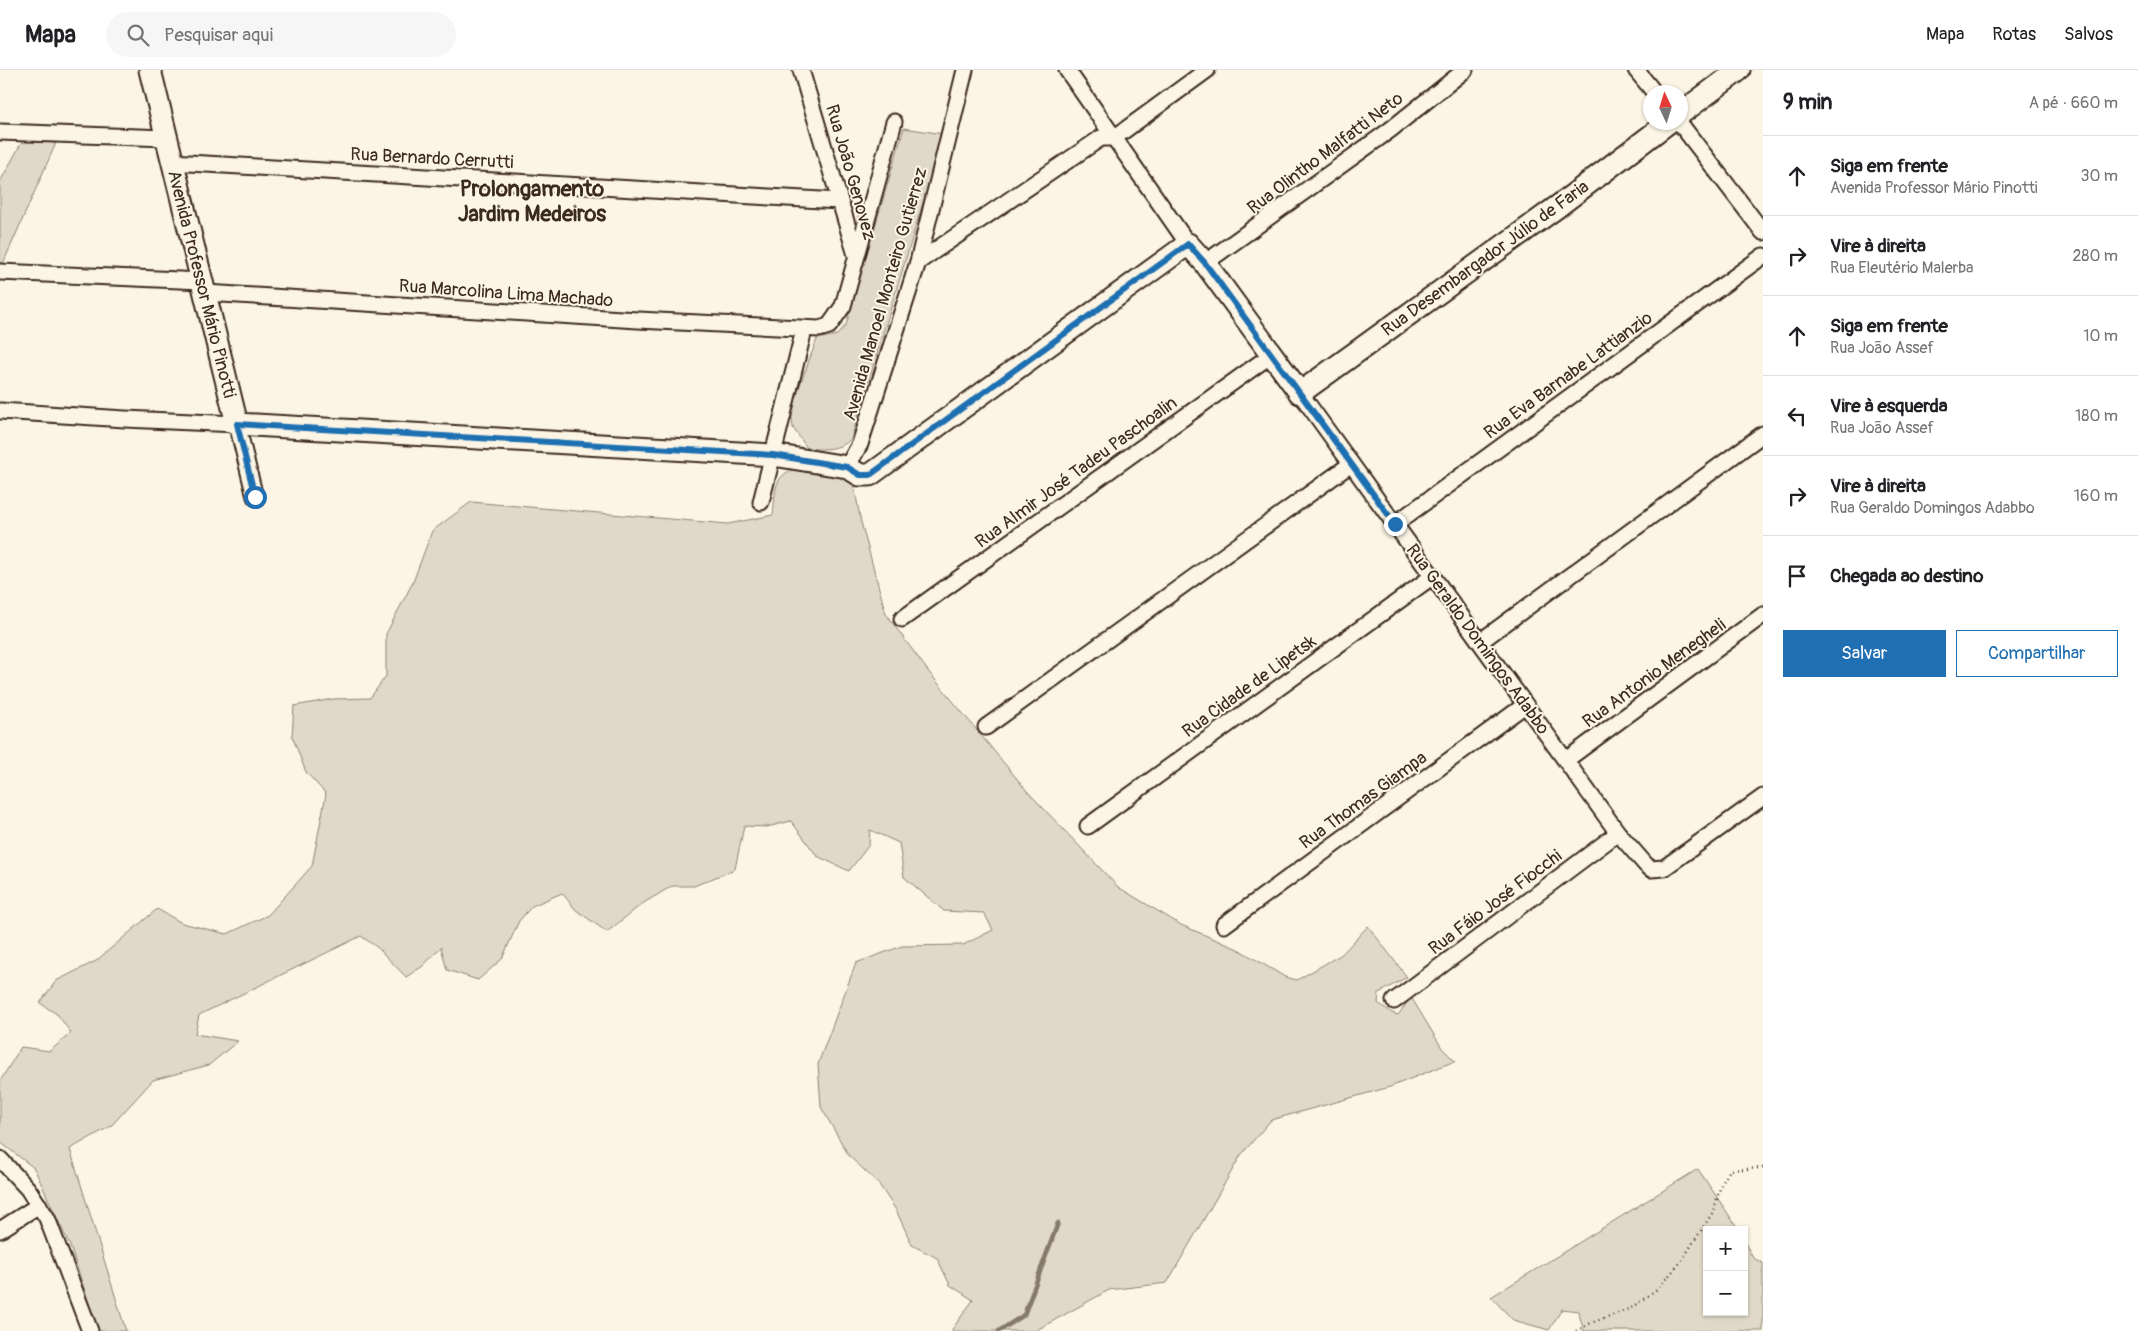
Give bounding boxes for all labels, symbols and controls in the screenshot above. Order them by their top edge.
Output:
search box [106,12,456,57]
text: Mapa [25,20,76,49]
icon: search [124,21,152,49]
text: Pesquisar aqui [164,23,273,47]
text: Mapa [1926,23,1964,46]
text: Rotas [1992,23,2036,46]
text: Salvos [2064,23,2113,46]
north arrow [1643,85,1688,130]
street label: Rua Olintho Malfatti Neto [1243,87,1408,220]
text: 9 min [1783,89,1832,116]
text: A pé · 660 m [2029,93,2118,113]
street label: Rua João Genovez [820,102,881,243]
street label: Rua Bernardo Cerrutti [350,143,514,174]
text: Siga em frente [1830,154,1948,178]
icon: ahead [1783,162,1811,190]
street label: Avenida Manoel Monteiro Gutierrez [838,165,933,423]
text: 30 m [2080,166,2118,186]
street label: Avenida Professor Mário Pinotti [162,168,241,400]
district label: Prolongamento Jardim Medeiros [458,175,606,228]
street label: Rua Desembargador Júlio de Faria [1377,175,1594,341]
text: Avenida Professor Mário Pinotti [1830,178,2038,198]
text: Vire à direita [1830,234,1926,258]
icon: right [1783,242,1811,270]
text: 280 m [2072,246,2118,266]
text: Rua Eleutério Malerba [1830,258,1974,278]
street label: Rua Marcolina Lima Machado [398,275,614,312]
street label: Rua Eva Barnabe Lattianzio [1480,306,1657,444]
text: Siga em frente [1830,314,1948,338]
icon: ahead [1783,322,1811,350]
text: 10 m [2083,326,2118,346]
text: Rua João Assef [1830,338,1934,358]
street label: Rua Almir José Tadeu Paschoalin [971,391,1182,553]
text: Vire à esquerda [1830,394,1948,418]
icon: left [1783,402,1811,430]
text: 180 m [2075,406,2118,426]
text: Rua João Assef [1830,418,1934,438]
text: Vire à direita [1830,474,1926,498]
icon: right [1783,482,1811,510]
route start [244,486,267,509]
text: 160 m [2074,486,2118,506]
text: Rua Geraldo Domingos Adabbo [1830,498,2035,518]
route end [1384,513,1407,536]
street label: Rua Geraldo Domingos Adabbo [1401,539,1555,739]
icon: arrive [1783,562,1811,590]
text: Chegada ao destino [1830,564,1983,588]
street label: Rua Antonio Menegheli [1578,614,1731,733]
street label: Rua Cidade de Lipetsk [1178,630,1321,743]
button: Salvar [1783,630,1946,677]
button: Compartilhar [1956,630,2118,677]
street label: Rua Thomas Giampa [1295,746,1432,854]
street label: Rua Fáio José Fiocchi [1424,845,1567,960]
map controls [1703,1226,1748,1316]
button: + [1703,1226,1748,1271]
button: − [1703,1271,1748,1316]

